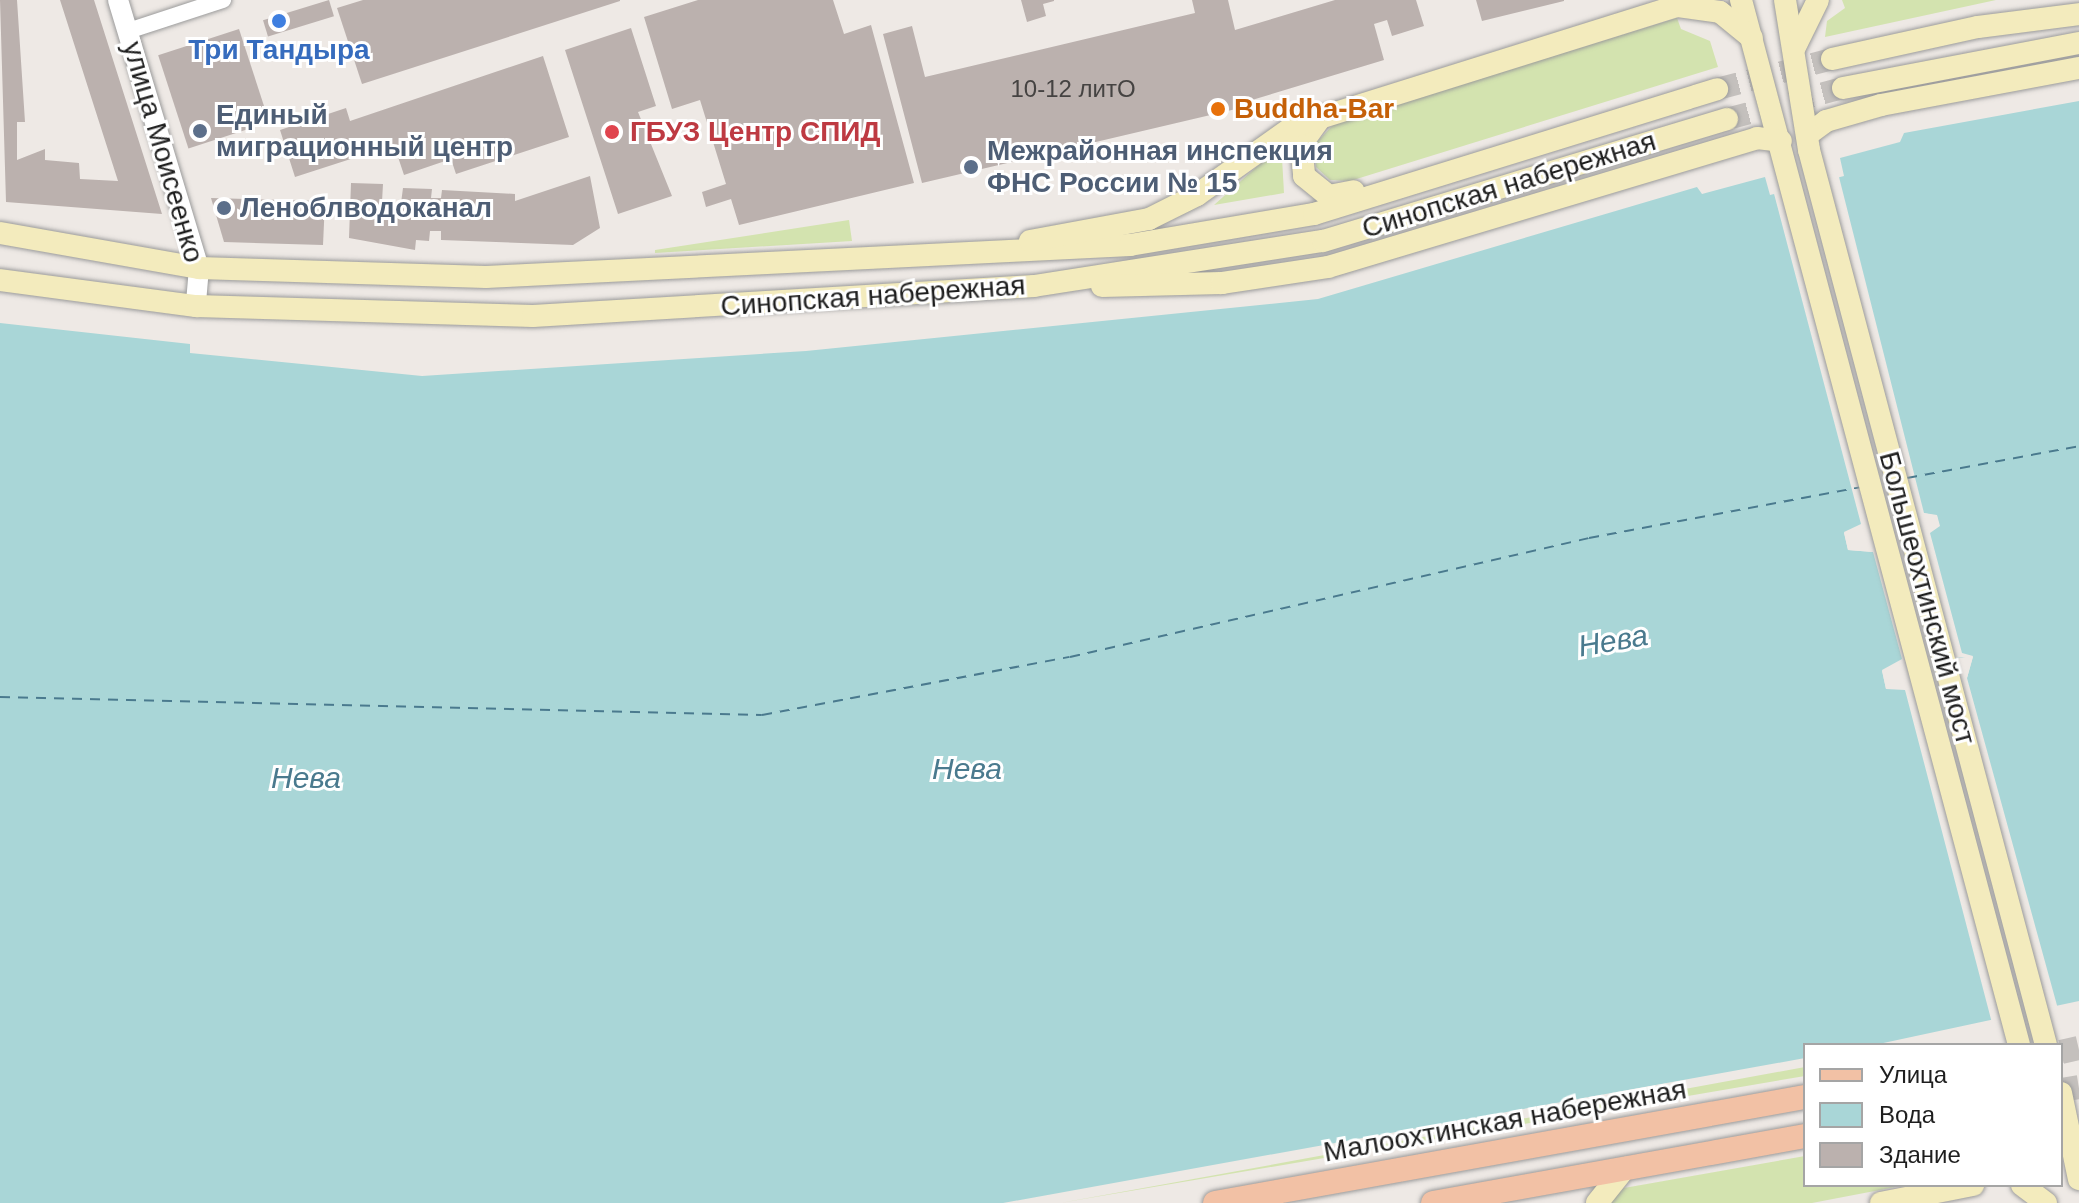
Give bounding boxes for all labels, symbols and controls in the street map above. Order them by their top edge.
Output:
marker: Три Тандыра [270,12,288,30]
place label: Три Тандыра [188,33,370,67]
street label: улица Моисеенко [115,38,211,266]
house number: 10-12 литО [1010,75,1136,103]
place label: Buddha-Bar [1234,92,1394,126]
place label: Единый миграционный центр [216,98,513,164]
marker: Buddha-Bar [1209,100,1227,118]
place label: ГБУЗ Центр СПИД [630,115,880,149]
marker: ГБУЗ Центр СПИД [601,121,623,143]
marker: Единый миграционный центр [191,122,209,140]
street label: Синопская набережная [1358,124,1660,246]
place label: Межрайонная инспекция ФНС России № 15 [987,134,1333,200]
marker: Межрайонная инспекция ФНС России № 15 [962,158,980,176]
place label: Леноблводоканал [240,191,492,225]
marker: Леноблводоканал [215,199,233,217]
street label: Синопская набережная [719,269,1027,323]
street label: Большеохтинский мост [1872,448,1982,748]
water label: Нева [1575,617,1651,665]
water label: Нева [932,751,1002,787]
water label: Нева [271,760,341,796]
legend [1803,1043,2063,1187]
text: Улица [1879,1061,1947,1088]
street label: Малоохтинская набережная [1321,1073,1689,1169]
text: Вода [1879,1101,1935,1128]
text: Здание [1879,1141,1961,1168]

